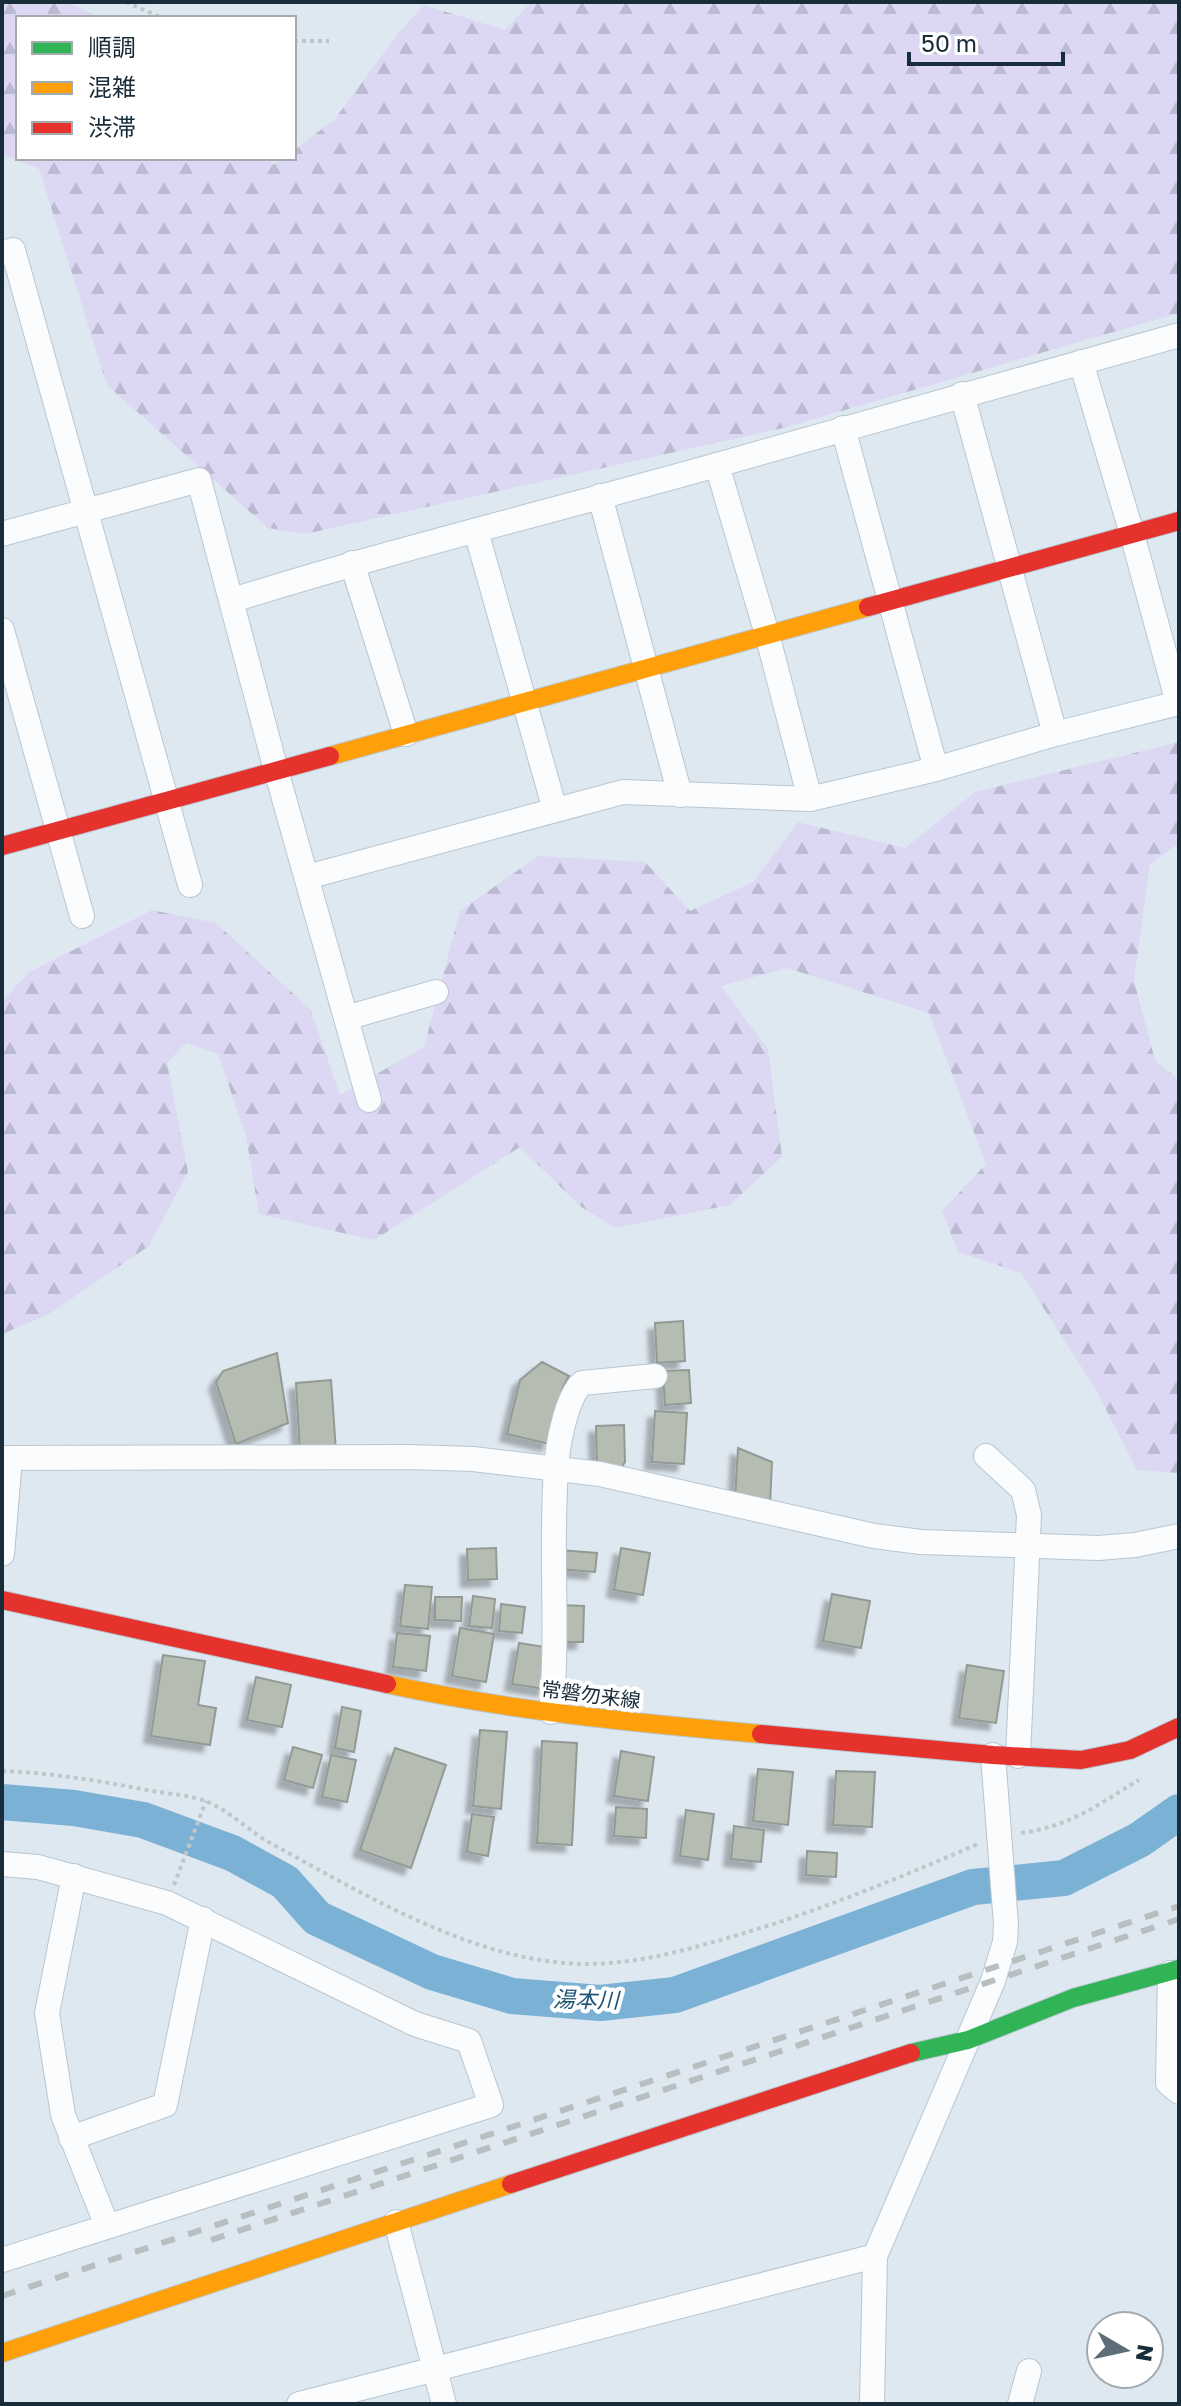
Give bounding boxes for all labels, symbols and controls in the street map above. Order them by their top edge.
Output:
legend [16,16,296,160]
scale bar [909,16,1063,66]
text: 50 m [921,28,977,57]
text: 順調 [88,32,136,61]
text: 混雑 [88,72,136,101]
text: 渋滞 [88,112,136,141]
street label: 常磐勿来線 [540,1676,642,1712]
water label: 湯本川 [553,1985,621,2013]
north arrow [1085,2310,1165,2390]
text: N [1131,2343,1160,2364]

